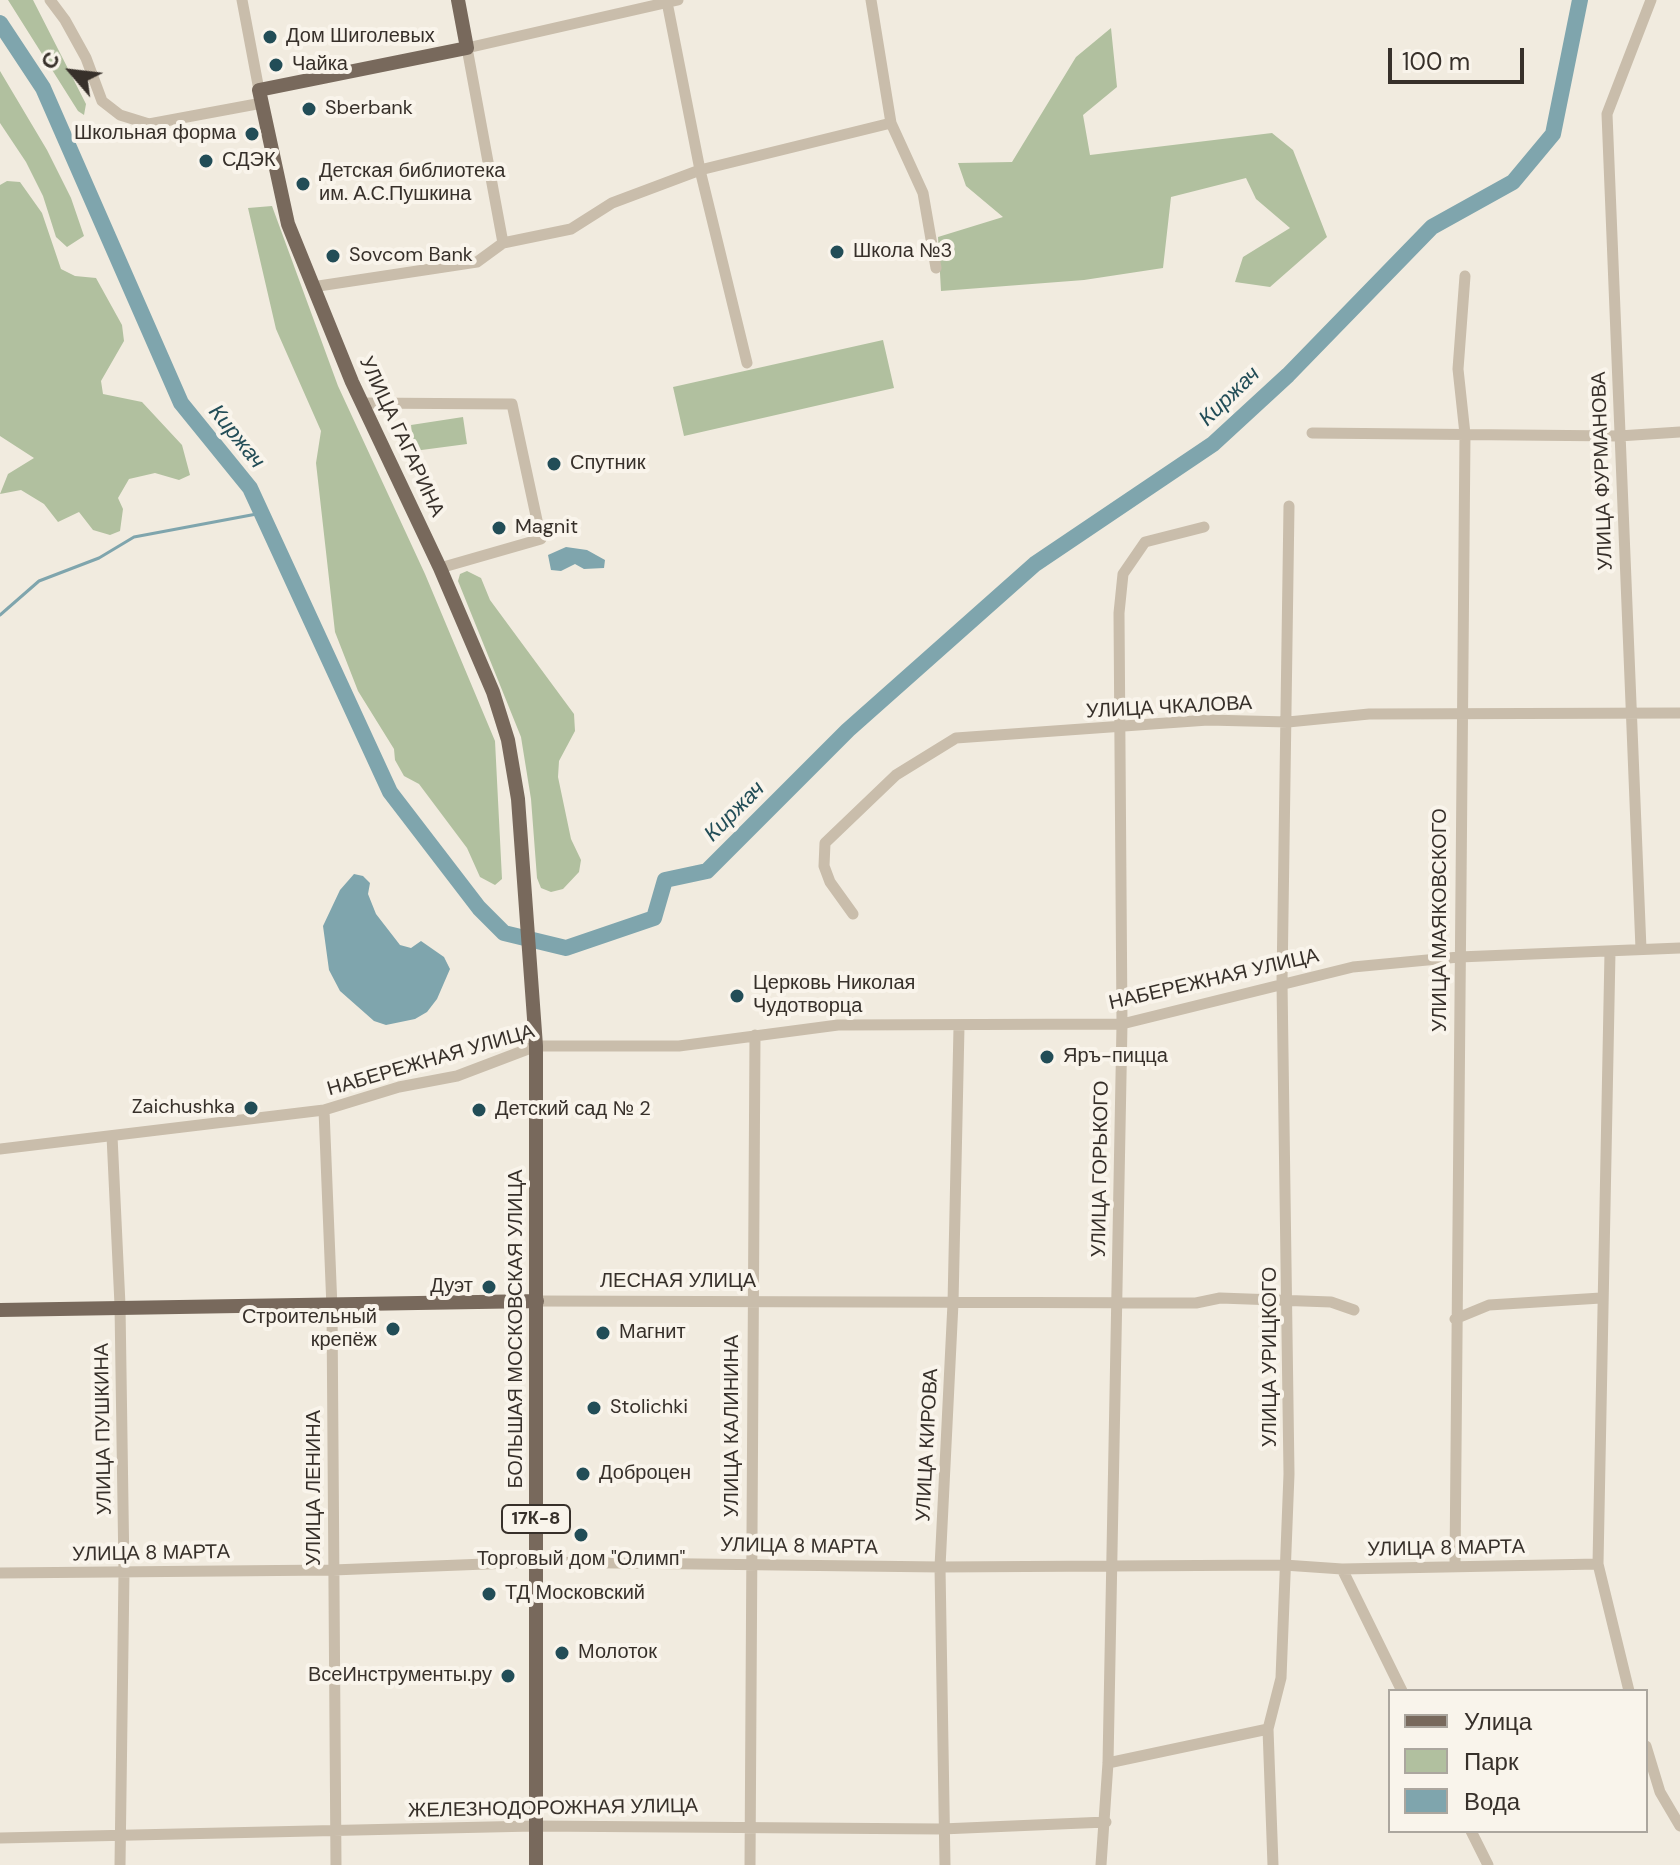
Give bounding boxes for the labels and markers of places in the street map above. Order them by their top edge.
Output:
place label: Дом Шиголевых [286,25,435,49]
marker: Дом Шиголевых [261,28,279,46]
place label: Чайка [292,53,348,77]
marker: Чайка [267,56,285,74]
place label: Sberbank [325,97,413,121]
marker: Sberbank [300,100,318,118]
place label: Школьная форма [74,122,236,146]
marker: Школьная форма [243,125,261,143]
place label: СДЭК [222,149,276,173]
marker: СДЭК [197,152,215,170]
place label: Детская библиотека им. А.С.Пушкина [319,160,505,207]
marker: Детская библиотека им. А.С.Пушкина [294,175,312,193]
place label: Школа №3 [853,240,952,264]
marker: Школа №3 [828,243,846,261]
place label: Sovcom Bank [349,244,473,268]
marker: Sovcom Bank [324,247,342,265]
place label: Спутник [570,452,645,476]
marker: Спутник [545,455,563,473]
place label: Magnit [515,516,578,540]
marker: Magnit [490,519,508,537]
place label: Церковь Николая Чудотворца [753,972,915,1019]
marker: Церковь Николая Чудотворца [728,987,746,1005]
place label: Яръ-пицца [1063,1045,1168,1069]
marker: Яръ-пицца [1038,1048,1056,1066]
place label: Zaichushka [132,1096,235,1120]
place label: Детский сад № 2 [495,1098,651,1122]
marker: Zaichushka [242,1099,260,1117]
marker: Детский сад № 2 [470,1101,488,1119]
place label: Дуэт [430,1275,473,1299]
marker: Дуэт [480,1278,498,1296]
place label: Строительный крепёж [242,1306,377,1353]
marker: Строительный крепёж [384,1320,402,1338]
place label: Магнит [619,1321,686,1345]
marker: Магнит [594,1324,612,1342]
place label: Stolichki [610,1396,688,1420]
marker: Stolichki [585,1399,603,1417]
place label: Доброцен [599,1462,691,1486]
marker: Доброцен [574,1465,592,1483]
marker: Торговый дом "Олимп" [572,1526,590,1544]
place label: Торговый дом "Олимп" [477,1548,685,1572]
place label: ТД Московский [505,1582,645,1606]
marker: ТД Московский [480,1585,498,1603]
place label: Молоток [578,1641,657,1665]
marker: Молоток [553,1644,571,1662]
place label: ВсеИнструменты.ру [308,1664,492,1688]
marker: ВсеИнструменты.ру [499,1667,517,1685]

